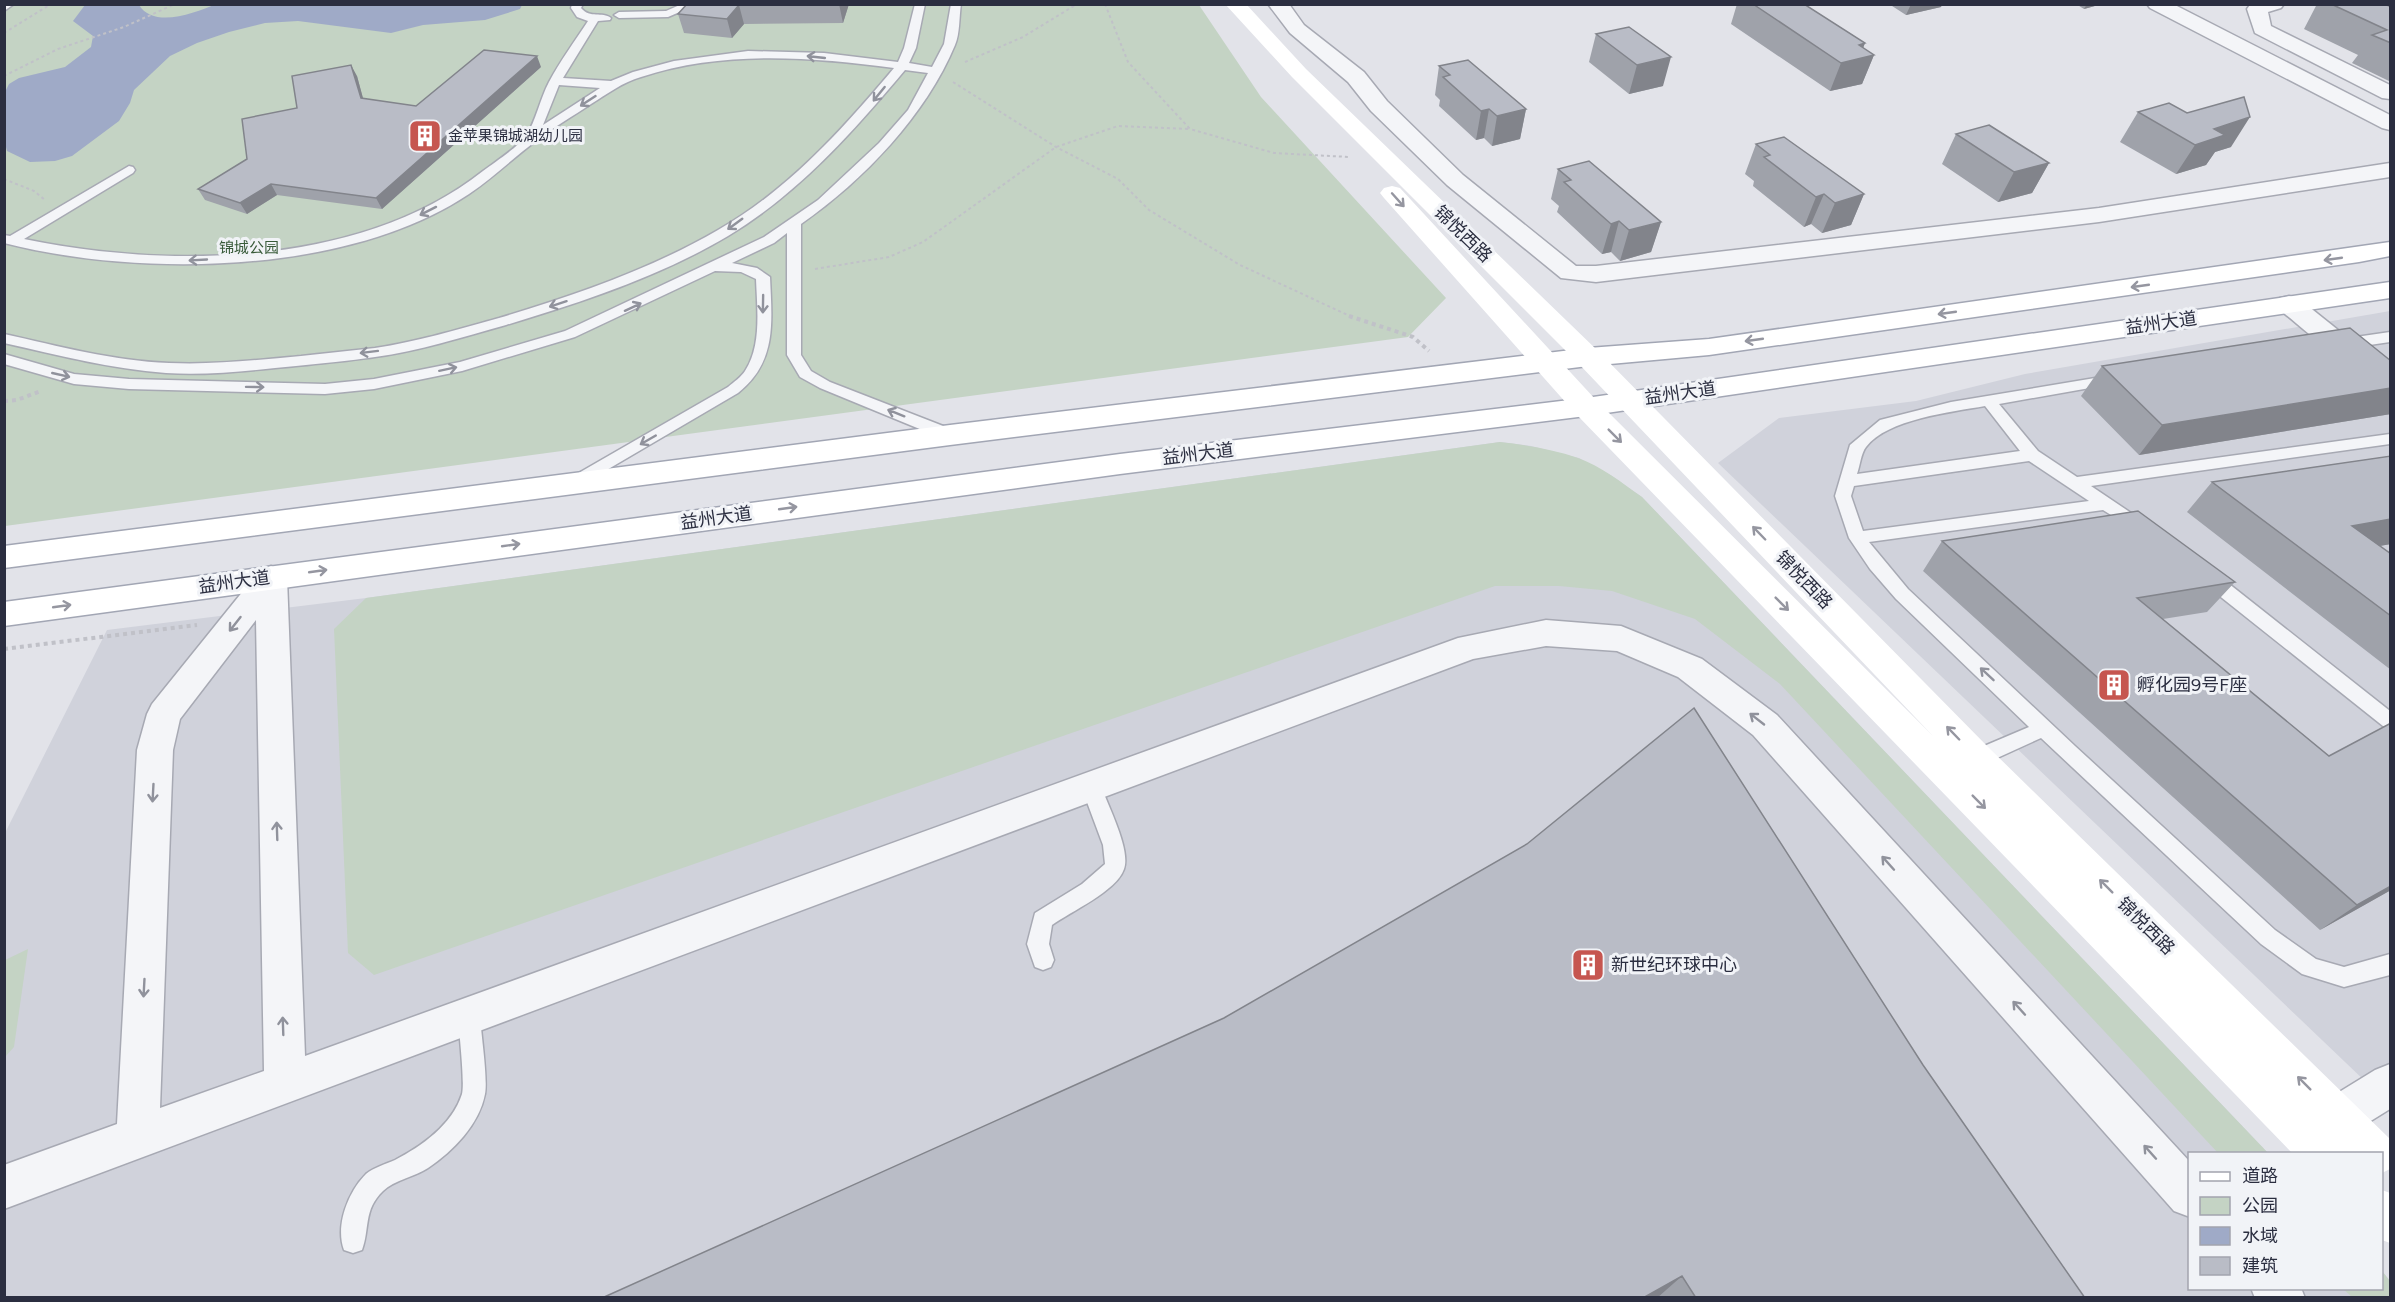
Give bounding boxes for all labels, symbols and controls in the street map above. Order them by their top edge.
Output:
one-way arrow [806,51,826,62]
one-way arrow [872,86,885,102]
one-way arrow [580,95,597,107]
building icon: 金苹果锦城湖幼儿园 [407,118,443,154]
place label: 金苹果锦城湖幼儿园 [448,127,583,145]
one-way arrow [1391,192,1405,207]
street label: 锦悦西路 [1429,201,1497,267]
one-way arrow [419,206,437,218]
one-way arrow [728,218,744,231]
park label: 锦城公园 [219,239,279,257]
one-way arrow [2324,253,2343,264]
one-way arrow [189,255,208,266]
one-way arrow [2130,281,2150,292]
one-way arrow [757,293,769,313]
one-way arrow [549,300,568,311]
one-way arrow [623,300,641,312]
street label: 益州大道 [2124,307,2198,339]
one-way arrow [1937,308,1957,319]
one-way arrow [1744,335,1764,346]
one-way arrow [360,347,380,358]
one-way arrow [438,363,458,374]
one-way arrow [51,370,70,382]
street label: 益州大道 [1643,377,1717,409]
one-way arrow [245,382,265,393]
one-way arrow [887,407,905,418]
one-way arrow [1608,429,1623,444]
one-way arrow [640,434,657,446]
street label: 益州大道 [1161,439,1235,469]
street label: 益州大道 [679,502,753,534]
one-way arrow [778,503,797,514]
one-way arrow [1752,526,1766,541]
one-way arrow [501,540,521,551]
street label: 锦悦西路 [1771,546,1837,614]
street label: 益州大道 [197,566,271,598]
one-way arrow [308,566,328,577]
one-way arrow [1775,597,1790,612]
one-way arrow [52,600,72,611]
one-way arrow [228,615,241,631]
one-way arrow [1979,667,1994,682]
building icon: 孵化园9号F座 [2096,667,2132,703]
place label: 孵化园9号F座 [2137,674,2247,696]
one-way arrow [1749,713,1765,726]
one-way arrow [1946,726,1961,741]
one-way arrow [148,783,159,803]
one-way arrow [1971,795,1986,810]
one-way arrow [272,822,283,842]
one-way arrow [1881,856,1895,871]
one-way arrow [2098,879,2113,894]
street label: 锦悦西路 [2113,893,2179,959]
building icon: 新世纪环球中心 [1570,947,1606,983]
place label: 新世纪环球中心 [1611,954,1737,976]
one-way arrow [139,978,150,998]
one-way arrow [2012,1000,2026,1015]
one-way arrow [277,1016,289,1036]
one-way arrow [2296,1075,2311,1090]
one-way arrow [2143,1145,2157,1160]
legend [2188,1152,2383,1290]
text: 道路 [2242,1165,2278,1187]
text: 公园 [2242,1195,2278,1217]
text: 水域 [2242,1225,2278,1247]
text: 建筑 [2242,1255,2278,1277]

